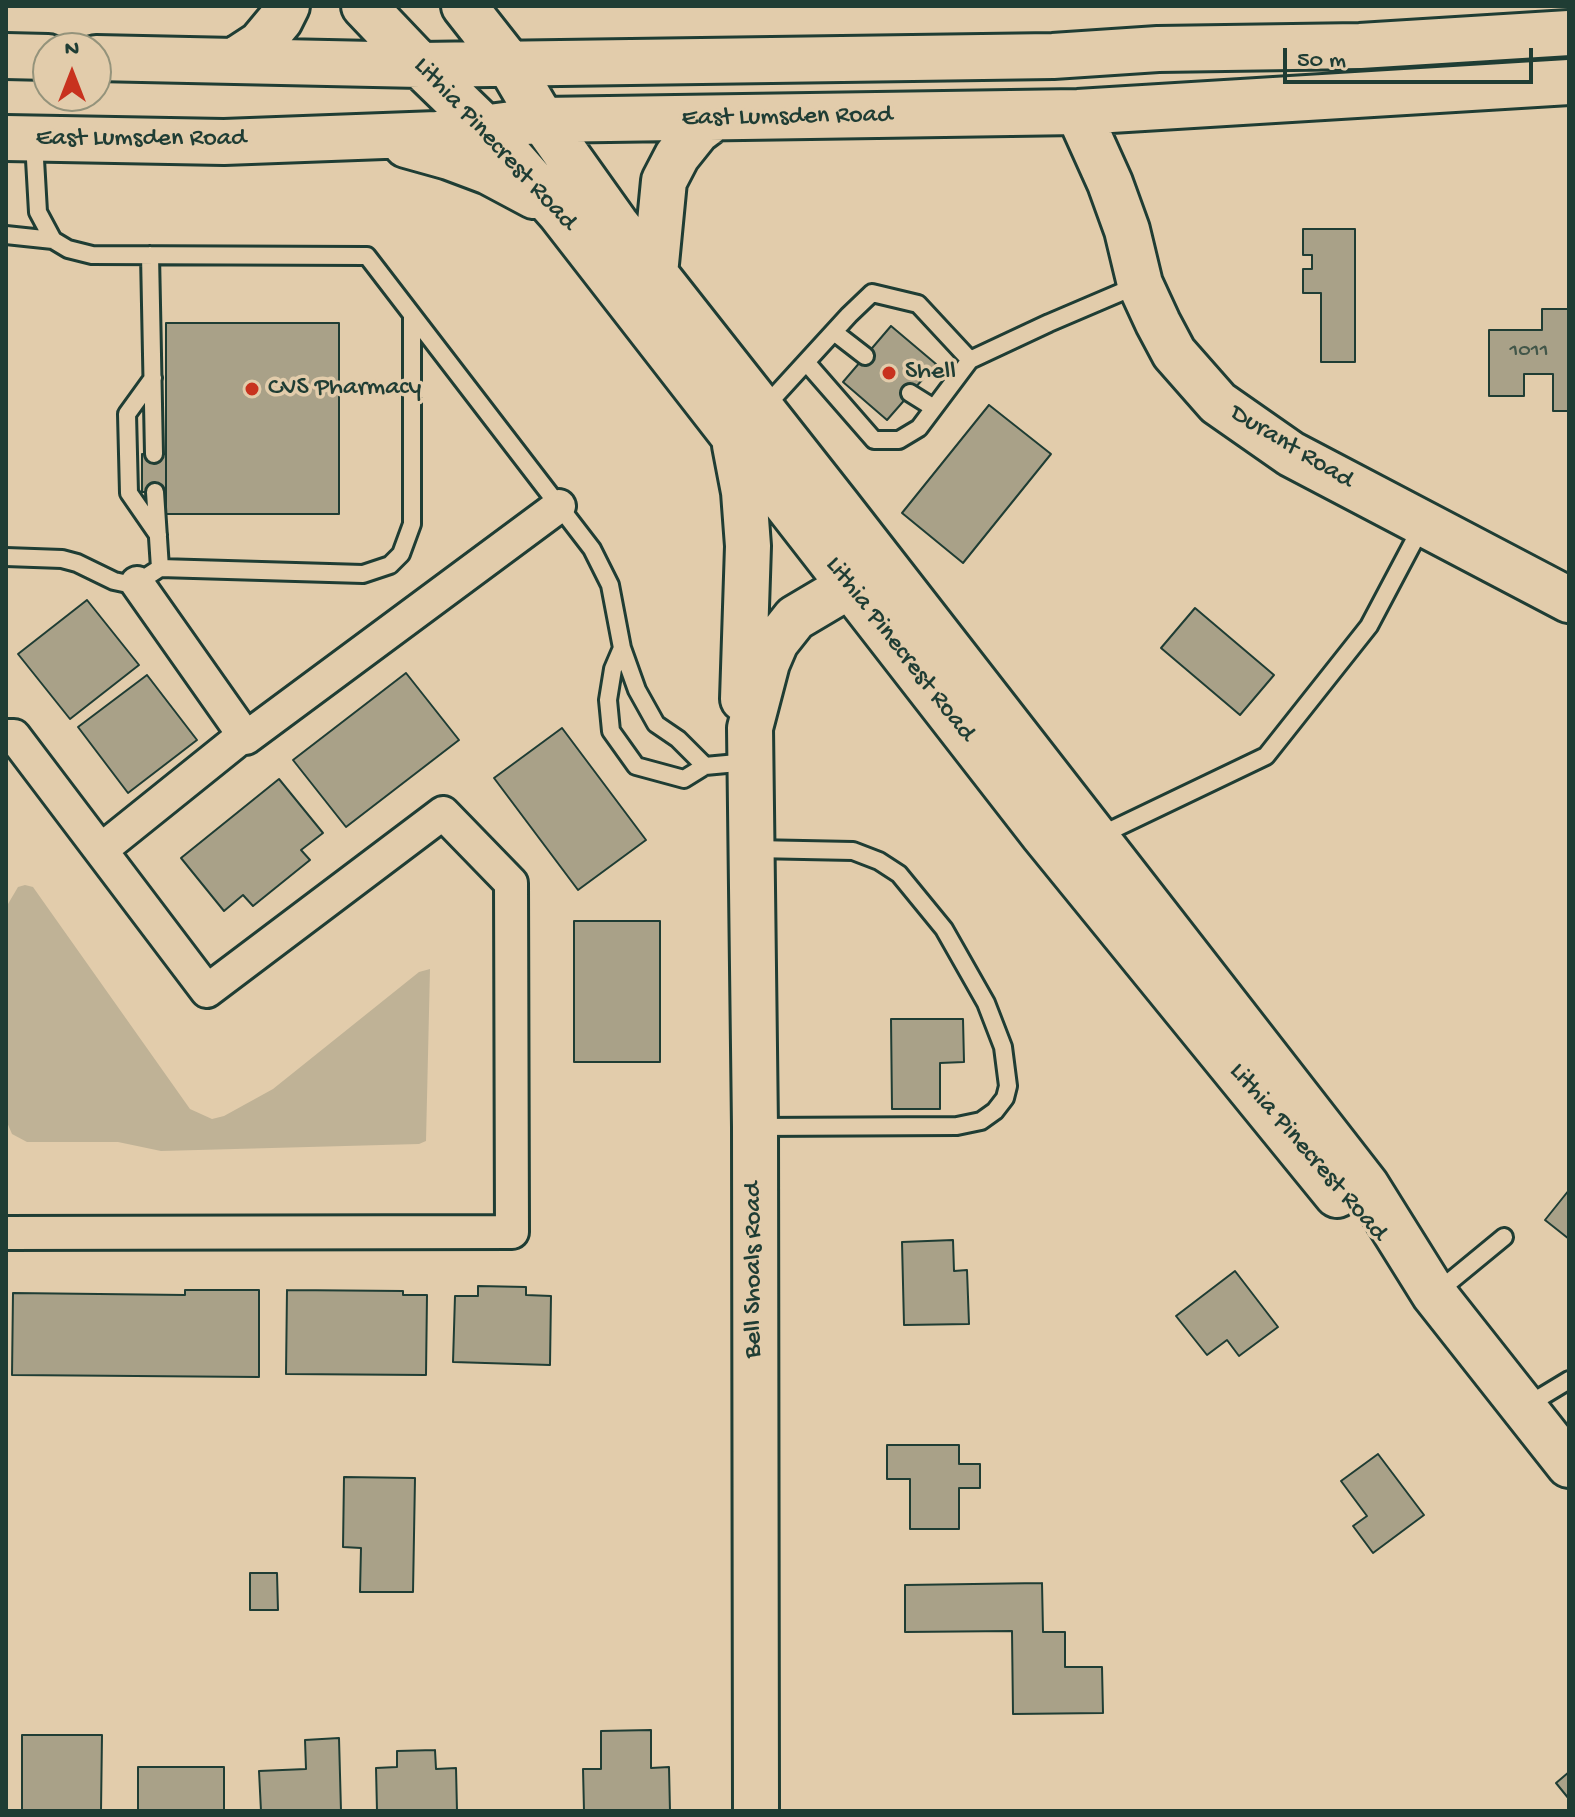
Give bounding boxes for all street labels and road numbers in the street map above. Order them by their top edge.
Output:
street label: Lithia Pinecrest Road [405,52,583,238]
street label: East Lumsden Road [681,101,893,135]
street label: East Lumsden Road [36,124,246,156]
street label: Durant Road [1224,399,1358,497]
street label: Lithia Pinecrest Road [817,551,981,749]
street label: Lithia Pinecrest Road [1221,1057,1393,1249]
street label: Bell Shoals Road [739,1182,771,1358]

